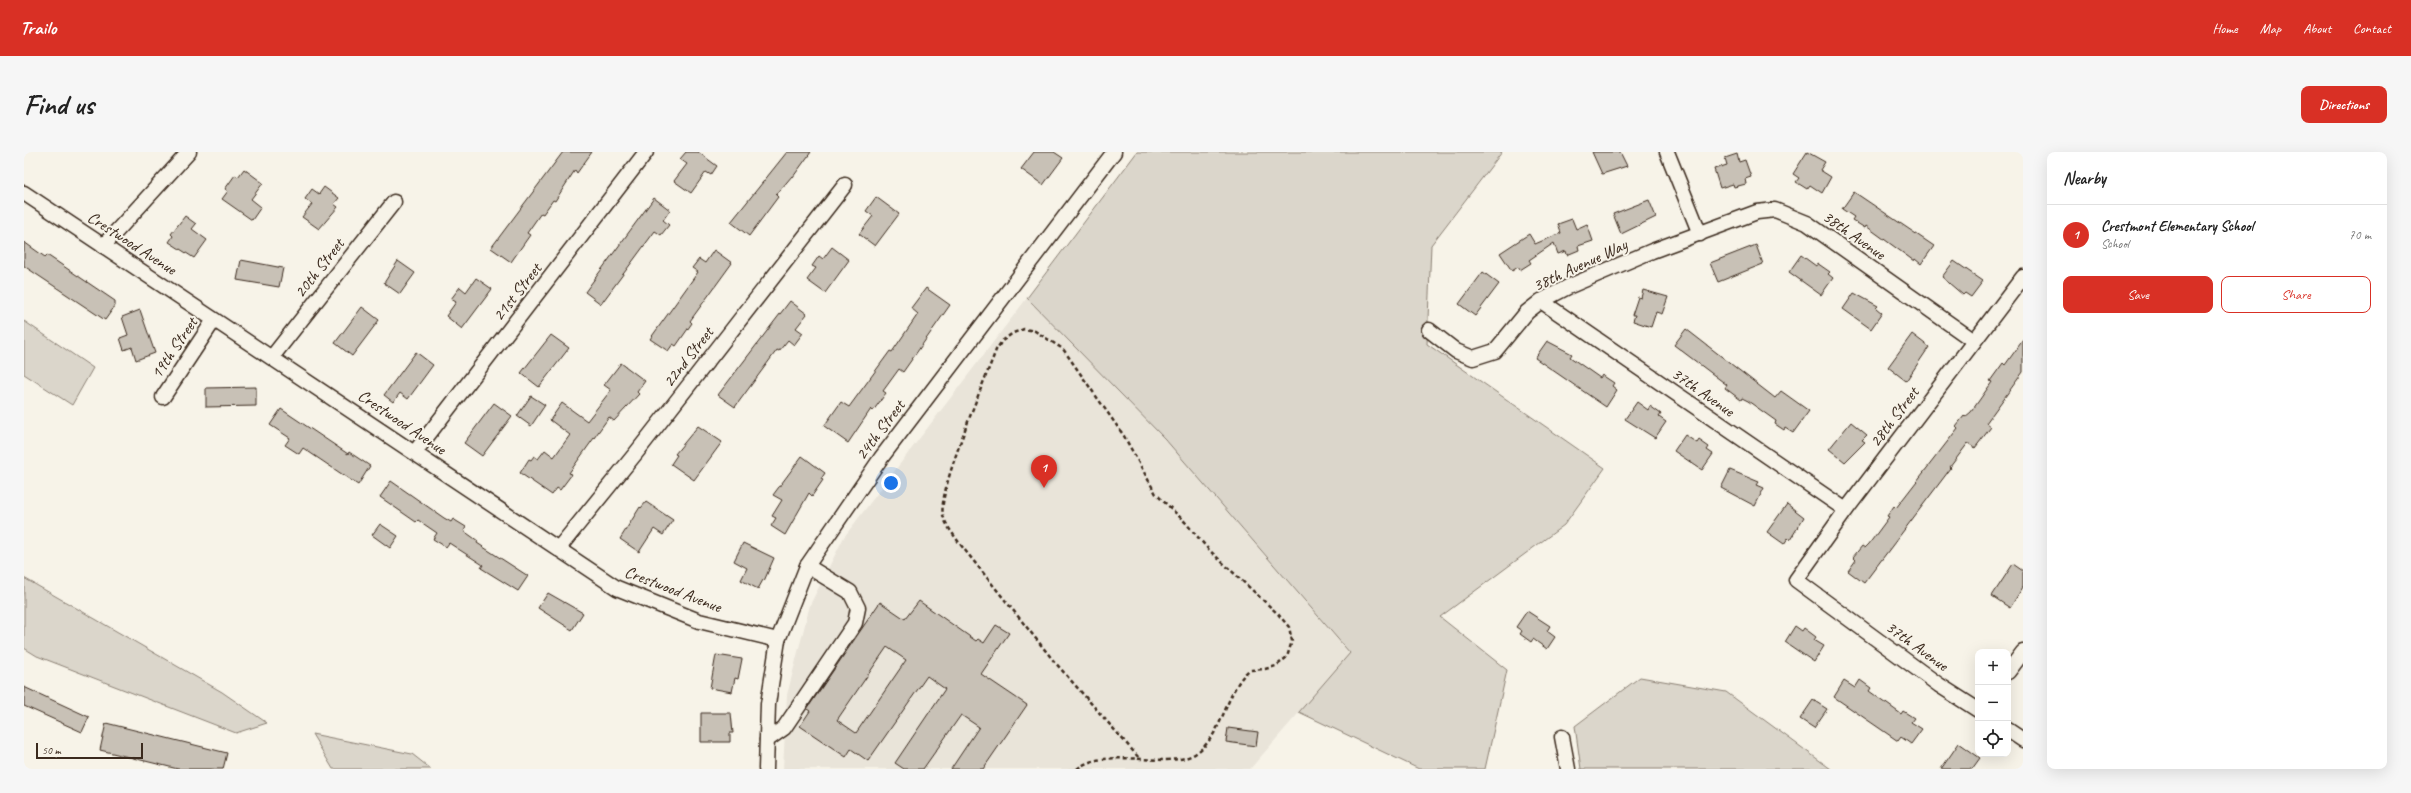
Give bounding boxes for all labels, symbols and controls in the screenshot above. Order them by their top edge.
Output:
text: Trailo [20,16,56,40]
text: Home [2212,20,2238,37]
text: Map [2260,20,2281,37]
text: About [2303,20,2331,37]
text: Contact [2353,20,2391,37]
button: Directions [2301,86,2387,123]
text: Find us [24,87,94,122]
text: Nearby [2063,168,2106,189]
street label: Crestwood Avenue [84,206,182,280]
street label: 38th Avenue [1819,206,1891,265]
text: Crestmont Elementary School [2101,217,2253,236]
text: 1 [2073,227,2079,243]
text: 70 m [2349,227,2371,243]
street label: 20th Street [289,232,350,302]
street label: 38th Avenue Way [1530,234,1632,296]
text: School [2101,236,2129,252]
street label: 21st Street [488,257,548,325]
button: Save [2063,276,2213,313]
button: Share [2221,276,2371,313]
street label: 19th Street [146,311,203,383]
street label: 22nd Street [658,321,719,391]
street label: 37th Avenue [1668,363,1740,422]
street label: 28th Street [1865,381,1925,451]
street label: Crestwood Avenue [354,385,451,460]
street label: 24th Street [851,394,911,464]
pin: 1 [1031,455,1057,488]
your location [881,473,901,493]
street label: Crestwood Avenue [622,561,726,618]
street label: 37th Avenue [1882,616,1953,676]
map controls [1975,649,2011,757]
button: + [1975,649,2011,685]
button: − [1975,685,2011,721]
button: locate [1975,721,2011,757]
scale bar [36,741,143,760]
text: 50 m [42,743,61,757]

